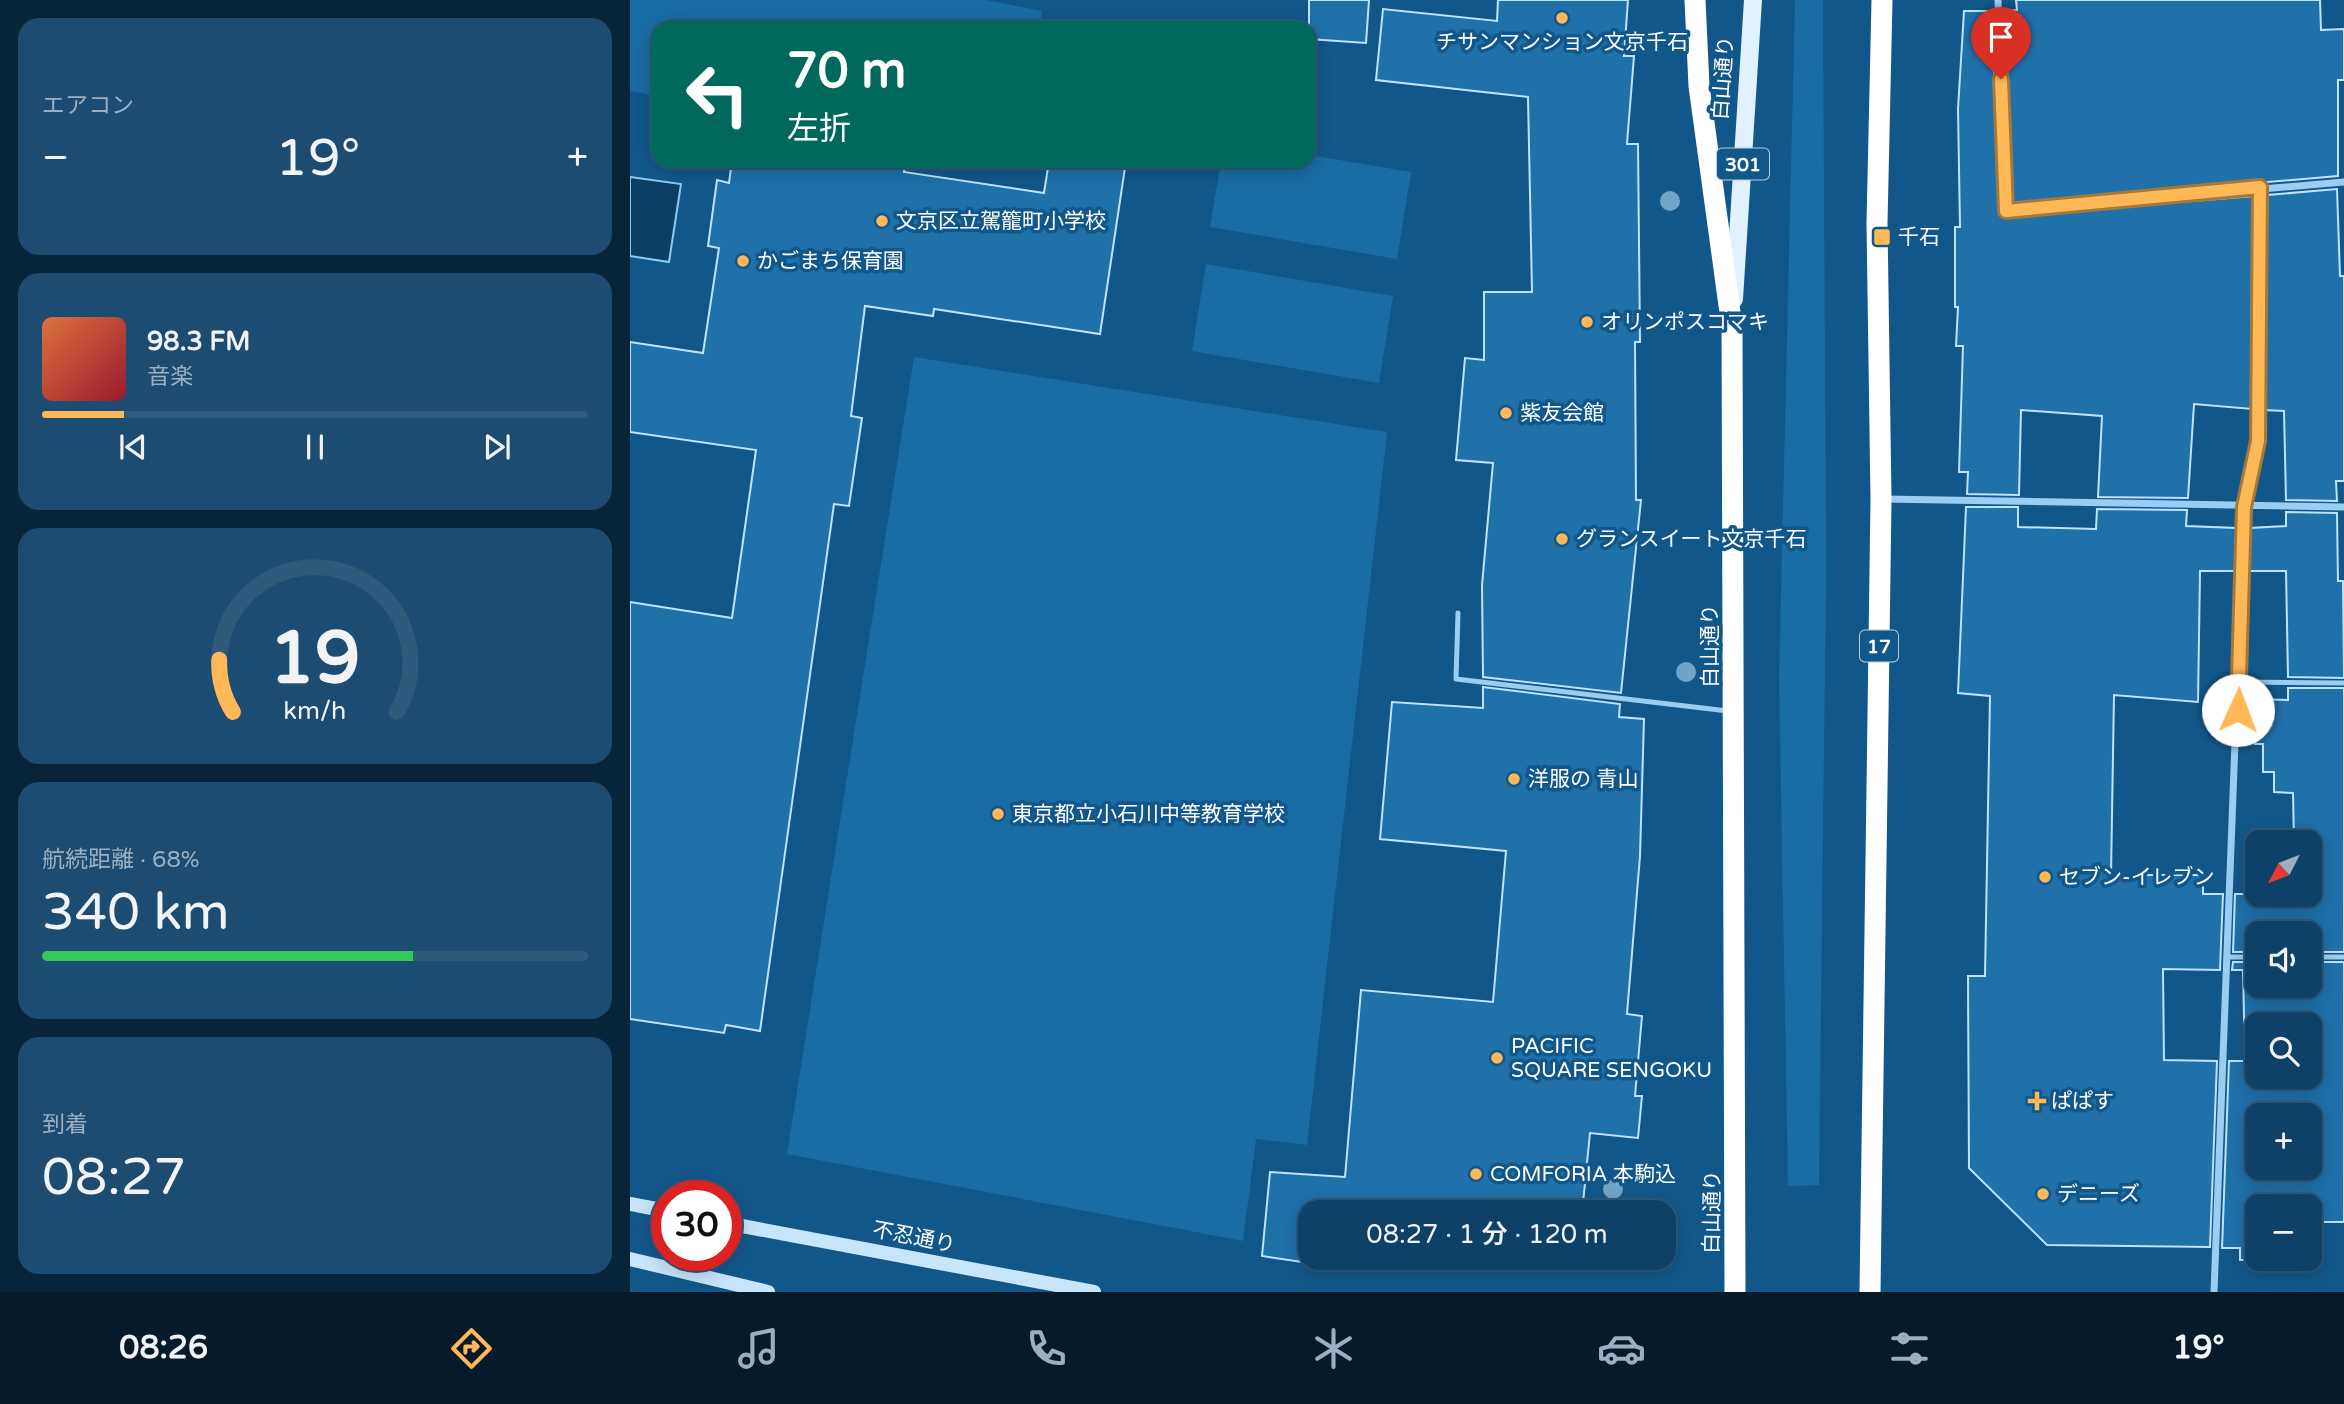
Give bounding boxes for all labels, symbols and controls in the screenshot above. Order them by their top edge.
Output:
pin [1971,7,2031,79]
marker: チサンマンション文京千石 [1554,10,1570,26]
icon: arrive [1982,18,2020,56]
place label: チサンマンション文京千石 [1436,30,1688,55]
street label: 白山通り [1708,35,1739,121]
text: 70 m [787,42,906,101]
icon: left [672,49,763,140]
text: エアコン [42,92,134,120]
text: 左折 [787,110,851,148]
text: 19° [275,127,360,190]
text: − [42,135,69,181]
text: + [567,135,588,181]
road number: 301 [1717,148,1769,180]
place label: 文京区立駕籠町小学校 [896,209,1106,234]
marker: 文京区立駕籠町小学校 [874,213,890,229]
place label: 千石 [1898,225,1940,250]
marker: 千石 [1872,227,1892,247]
place label: かごまち保育園 [757,249,904,274]
marker: かごまち保育園 [735,253,751,269]
place label: オリンポスコマキ [1601,310,1769,335]
marker: オリンポスコマキ [1579,314,1595,330]
text: 98.3 FM [147,326,250,357]
text: 音楽 [147,363,193,391]
place label: 紫友会館 [1520,401,1604,426]
marker: 紫友会館 [1498,405,1514,421]
icon: previous [114,428,152,466]
icon: pause [296,428,334,466]
icon: next [478,428,516,466]
place label: グランスイート文京千石 [1576,527,1807,552]
marker: グランスイート文京千石 [1554,531,1570,547]
street label: 白山通り [1698,604,1723,688]
text: 19 [269,615,361,703]
road number: 17 [1860,631,1898,662]
position arrow [2201,673,2275,747]
text: km/h [284,696,346,726]
place label: 洋服の 青山 [1528,767,1638,792]
marker: 洋服の 青山 [1506,771,1522,787]
place label: 東京都立小石川中等教育学校 [1012,802,1285,827]
marker: 東京都立小石川中等教育学校 [990,806,1006,822]
north arrow [2245,830,2322,906]
map controls [2245,830,2322,1271]
text: 航続距離 · 68% [42,846,200,874]
place label: セブン-イレブン [2059,865,2215,890]
marker: セブン-イレブン [2037,869,2053,885]
text: 340 km [42,881,230,944]
button: sound [2245,921,2322,998]
button: search [2245,1012,2322,1089]
place label: PACIFIC SQUARE SENGOKU [1511,1034,1712,1083]
marker: PACIFIC SQUARE SENGOKU [1489,1050,1505,1066]
place label: ぱぱす [2051,1089,2114,1114]
marker: ぱぱす [2029,1093,2045,1109]
button: + [2245,1103,2322,1180]
text: 到着 [42,1111,88,1139]
text: 08:27 [42,1146,186,1209]
place label: COMFORIA 本駒込 [1490,1162,1676,1187]
marker: COMFORIA 本駒込 [1468,1166,1484,1182]
street label: 白山通り [1699,1170,1726,1254]
speed limit sign: 30 [651,1180,742,1271]
place label: デニーズ [2057,1182,2140,1207]
marker: デニーズ [2035,1186,2051,1202]
button: − [2245,1194,2322,1271]
street label: 不忍通り [870,1217,958,1258]
text: 08:27 · 1 分 · 120 m [1366,1219,1608,1250]
icon: directions [447,1324,496,1373]
icon: music [734,1324,783,1373]
icon: phone [1022,1324,1071,1373]
icon: climate [1309,1324,1358,1373]
icon: car [1597,1324,1646,1373]
icon: filters [1885,1324,1934,1373]
text: 08:26 [119,1329,208,1367]
text: 19° [2172,1329,2225,1367]

